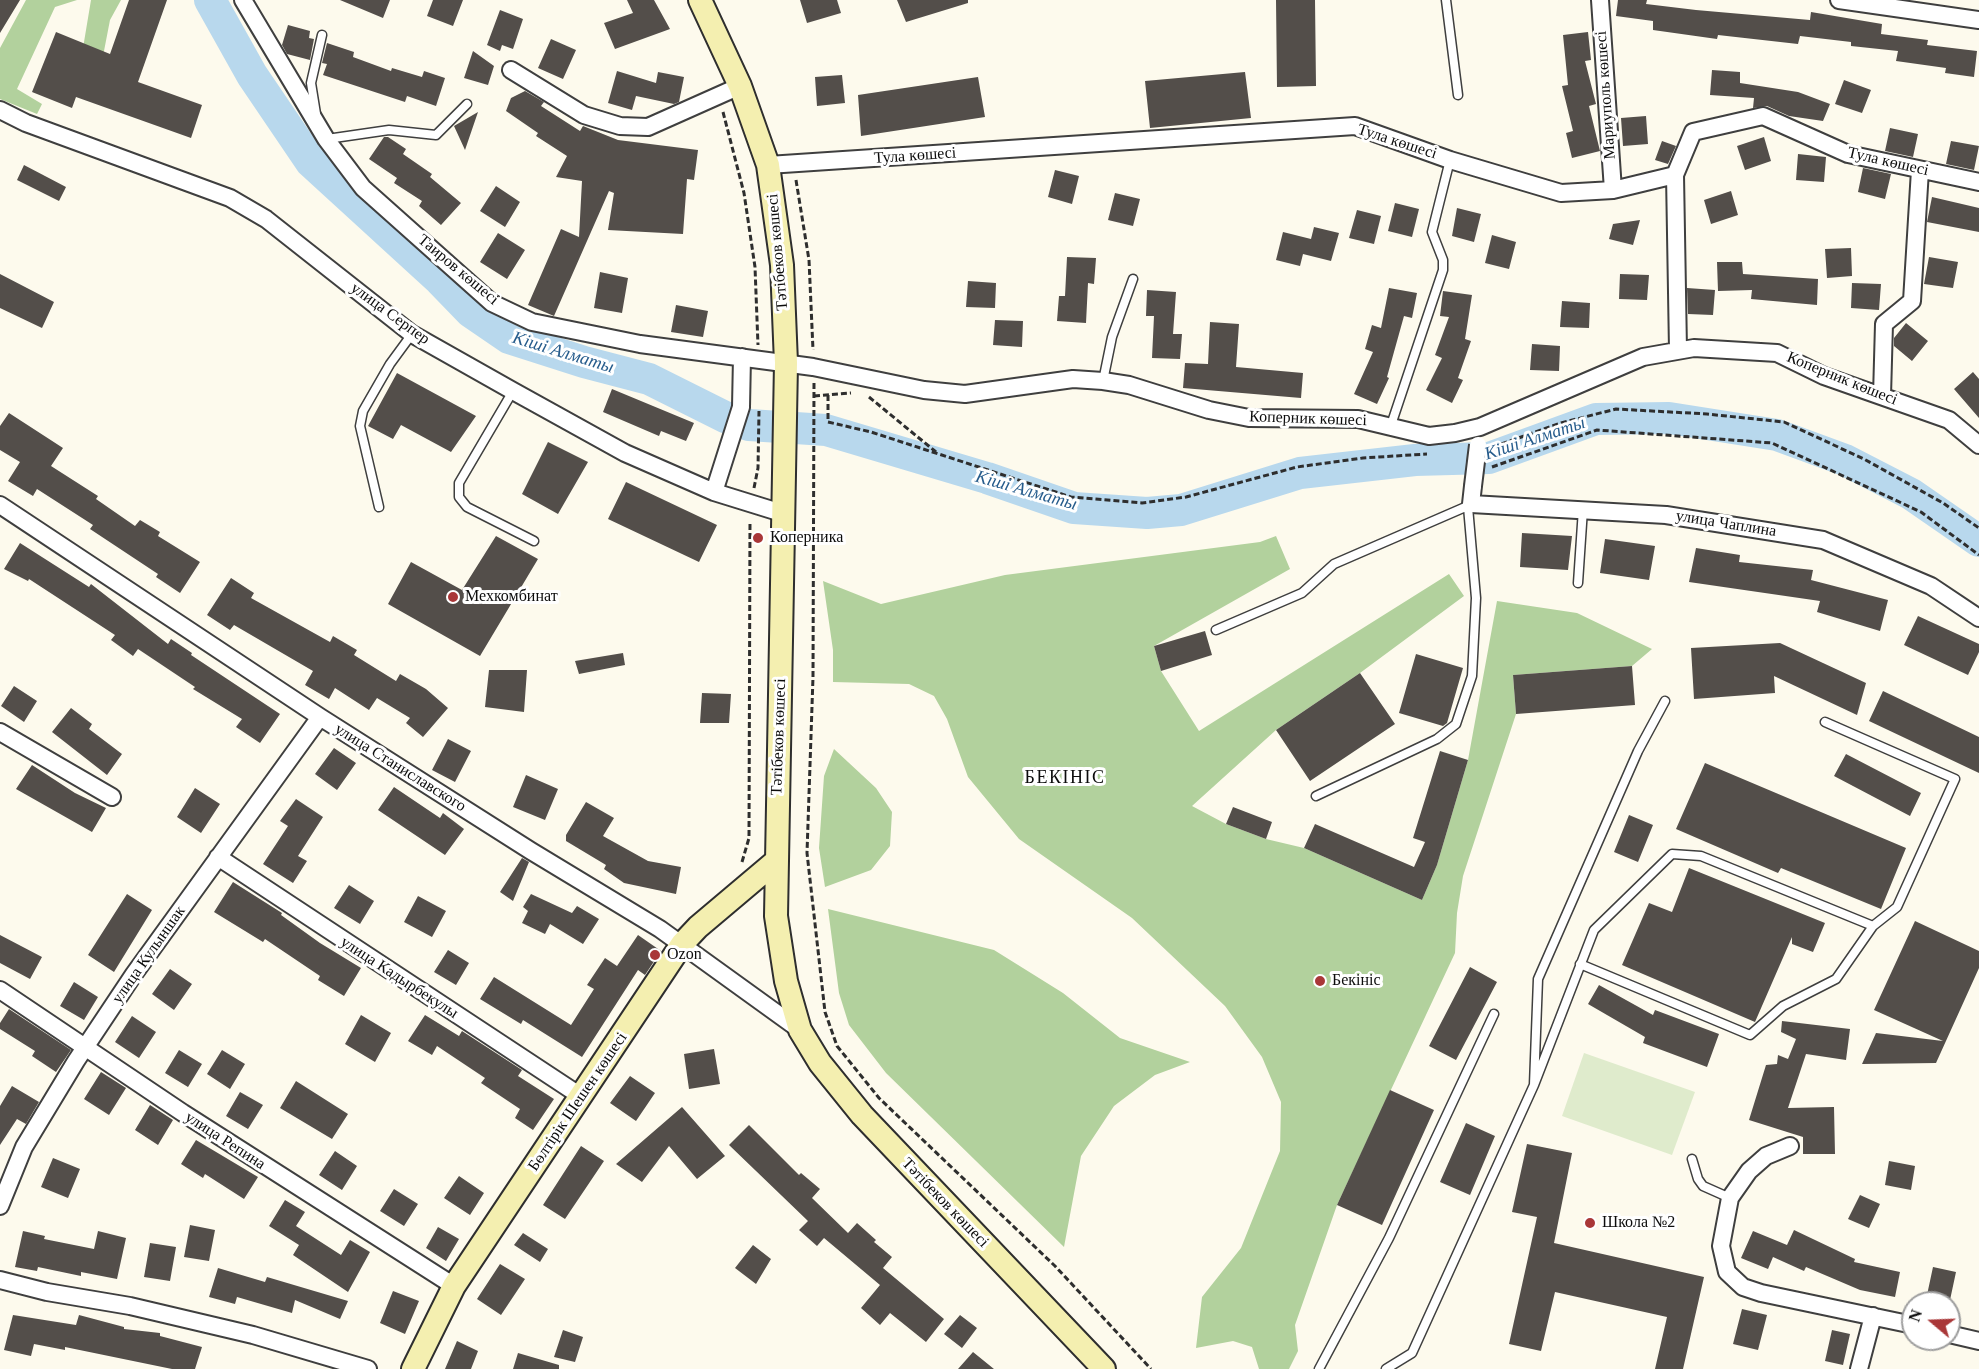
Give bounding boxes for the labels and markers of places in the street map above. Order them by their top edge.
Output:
place label: Коперника [770,528,843,548]
marker: Коперника [751,531,765,545]
place label: Мехкомбинат [465,587,558,607]
marker: Мехкомбинат [446,590,460,604]
place label: Ozon [667,945,702,965]
marker: Ozon [648,948,662,962]
place label: Бекініс [1332,971,1381,991]
marker: Бекініс [1313,974,1327,988]
place label: Школа №2 [1602,1213,1675,1233]
marker: Школа №2 [1583,1216,1597,1230]

